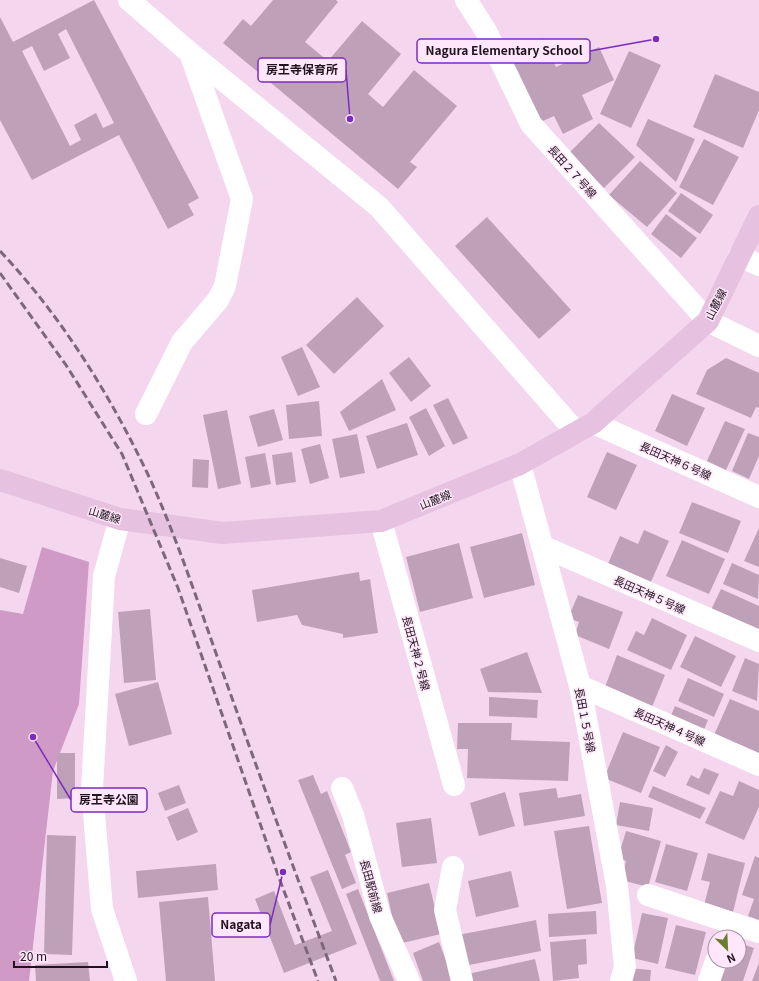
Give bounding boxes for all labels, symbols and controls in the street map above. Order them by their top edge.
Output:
callout: Nagura Elementary School [417,39,590,63]
text: Nagura Elementary School [426,41,583,58]
callout: 房王寺保育所 [258,58,346,82]
text: 房王寺保育所 [266,60,338,77]
street label: 長田２７号線 [545,141,601,201]
street label: 山麓線 [700,286,730,322]
street label: 長田天神６号線 [638,437,714,483]
street label: 山麓線 [417,485,453,513]
street label: 山麓線 [87,502,123,526]
street label: 長田天神５号線 [612,571,688,617]
street label: 長田天神２号線 [399,614,435,692]
street label: 長田１５号線 [572,686,600,754]
street label: 長田天神４号線 [632,703,708,749]
callout: 房王寺公園 [71,788,147,812]
text: 房王寺公園 [79,790,139,807]
street label: 長田駅前線 [357,857,387,915]
callout: Nagata [212,913,270,937]
text: Nagata [220,915,262,932]
north arrow [707,929,747,969]
scale bar [14,943,107,969]
text: 20 m [20,947,47,964]
text: N [724,950,738,968]

